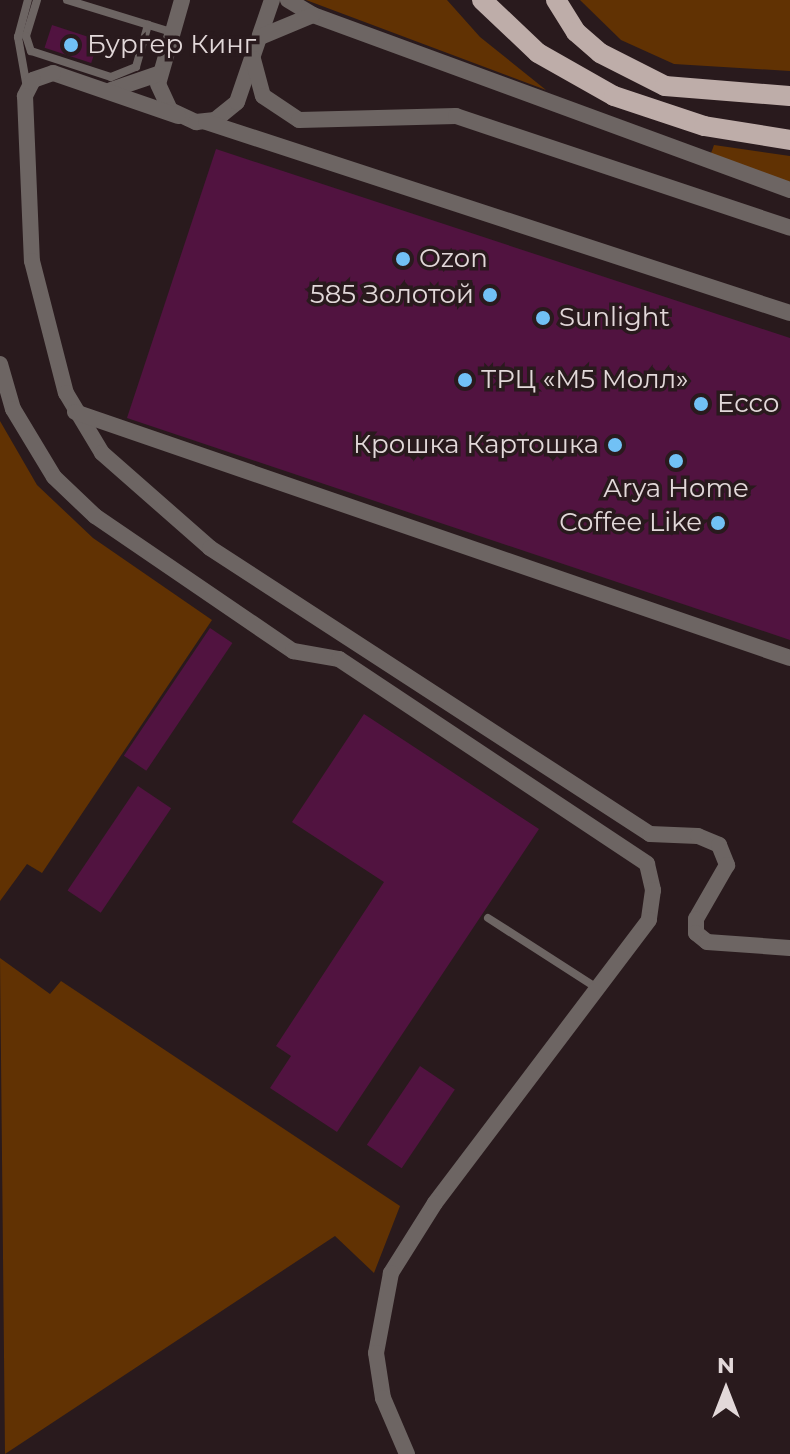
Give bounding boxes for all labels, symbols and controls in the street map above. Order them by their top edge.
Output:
place label: Бургер Кинг [87,29,256,61]
marker: Бургер Кинг [62,36,80,54]
place label: Ozon [419,243,488,275]
marker: Ozon [394,250,412,268]
place label: 585 Золотой [310,279,474,311]
marker: 585 Золотой [481,286,499,304]
place label: Sunlight [559,302,670,334]
marker: Sunlight [534,309,552,327]
place label: ТРЦ «М5 Молл» [481,364,689,396]
marker: ТРЦ «М5 Молл» [456,371,474,389]
place label: Ecco [717,388,779,420]
marker: Ecco [692,395,710,413]
place label: Крошка Картошка [353,429,599,461]
marker: Крошка Картошка [606,436,624,454]
marker: Arya Home [667,452,685,470]
place label: Arya Home [603,473,749,505]
place label: Coffee Like [559,507,702,539]
marker: Coffee Like [709,514,727,532]
north arrow [686,1350,766,1430]
text: N [717,1352,735,1379]

